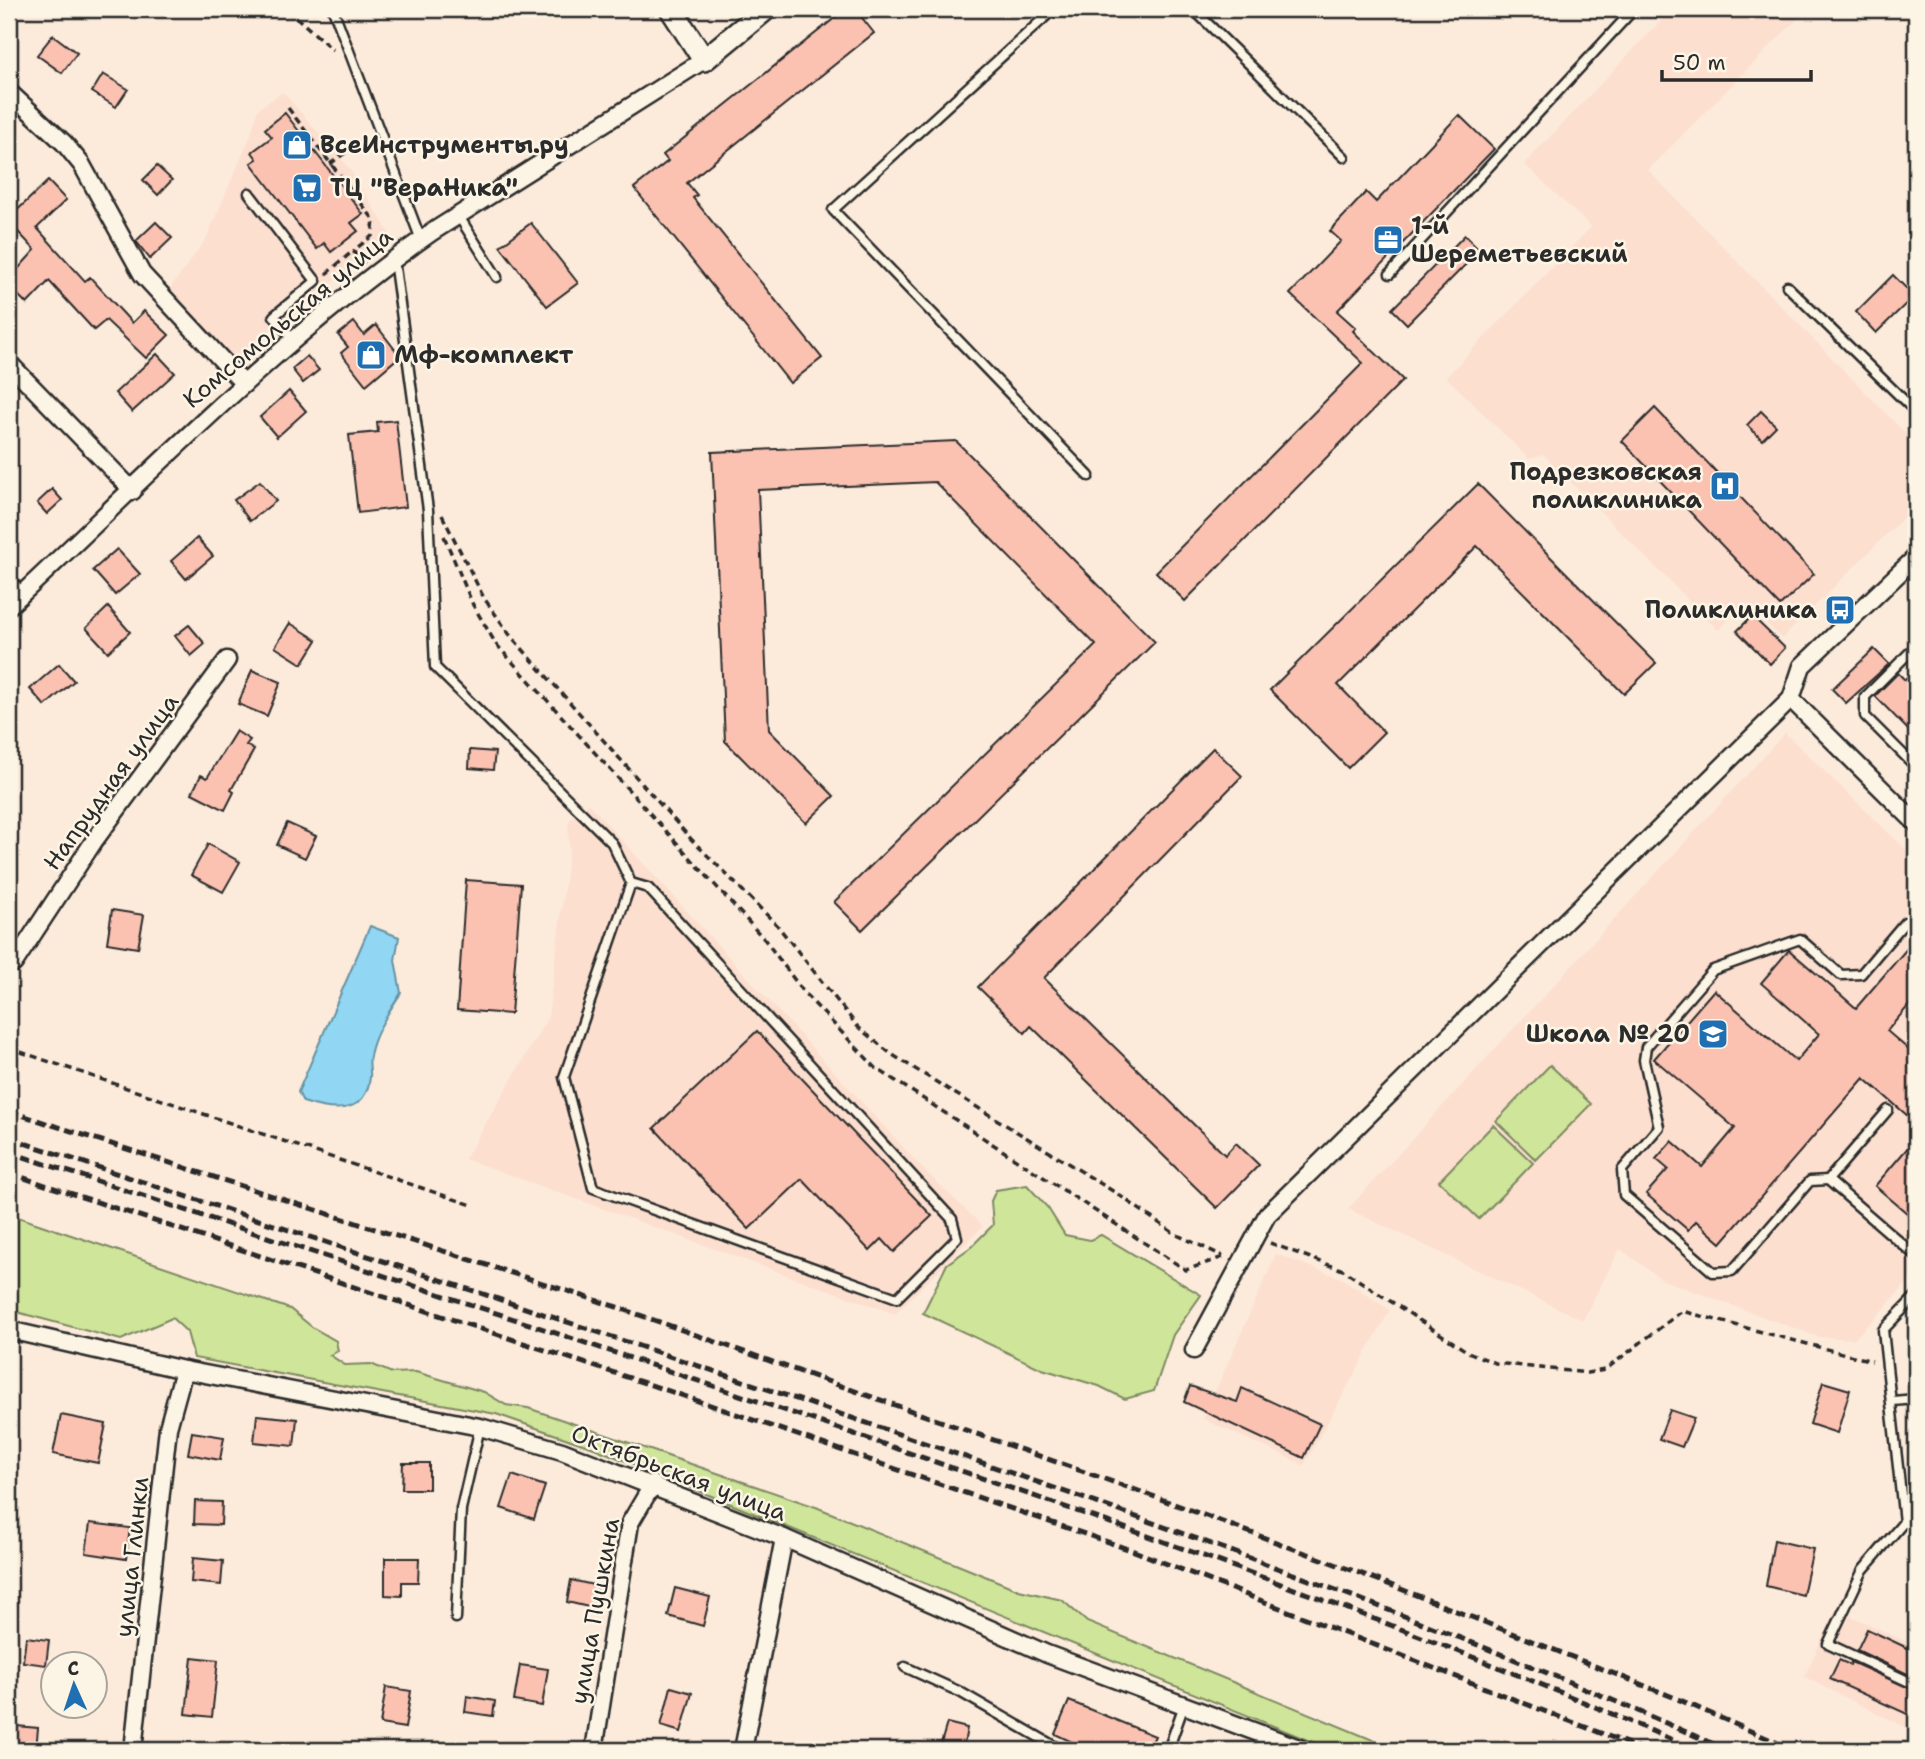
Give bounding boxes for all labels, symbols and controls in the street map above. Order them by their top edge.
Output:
scale bar [1662,38,1811,82]
text: 50 m [1673,49,1726,77]
shop icon: ВсеИнструменты.ру [280,128,314,162]
place label: ВсеИнструменты.ру [320,129,569,161]
supermarket icon: ТЦ "ВераНика" [290,171,324,205]
place label: ТЦ "ВераНика" [330,172,518,204]
place label: 1-й Шереметьевский [1411,210,1628,270]
street label: Комсомольская улица [176,221,400,415]
office icon: 1-й Шереметьевский [1371,223,1405,257]
shop icon: Мф-комплект [354,338,388,372]
place label: Мф-комплект [394,339,574,371]
place label: Подрезковская поликлиника [1510,456,1703,516]
hospital icon: Подрезковская поликлиника [1708,469,1742,503]
bus stop icon: Поликлиника [1823,593,1857,627]
place label: Поликлиника [1645,594,1818,626]
street label: Напрудная улица [36,687,186,877]
school or university icon: Школа № 20 [1696,1017,1730,1051]
place label: Школа № 20 [1526,1018,1690,1050]
street label: Октябрьская улица [567,1417,791,1529]
street label: улица Глинки [108,1475,156,1639]
street label: улица Пушкина [563,1515,627,1707]
north arrow [38,1650,108,1720]
text: С [67,1656,80,1681]

